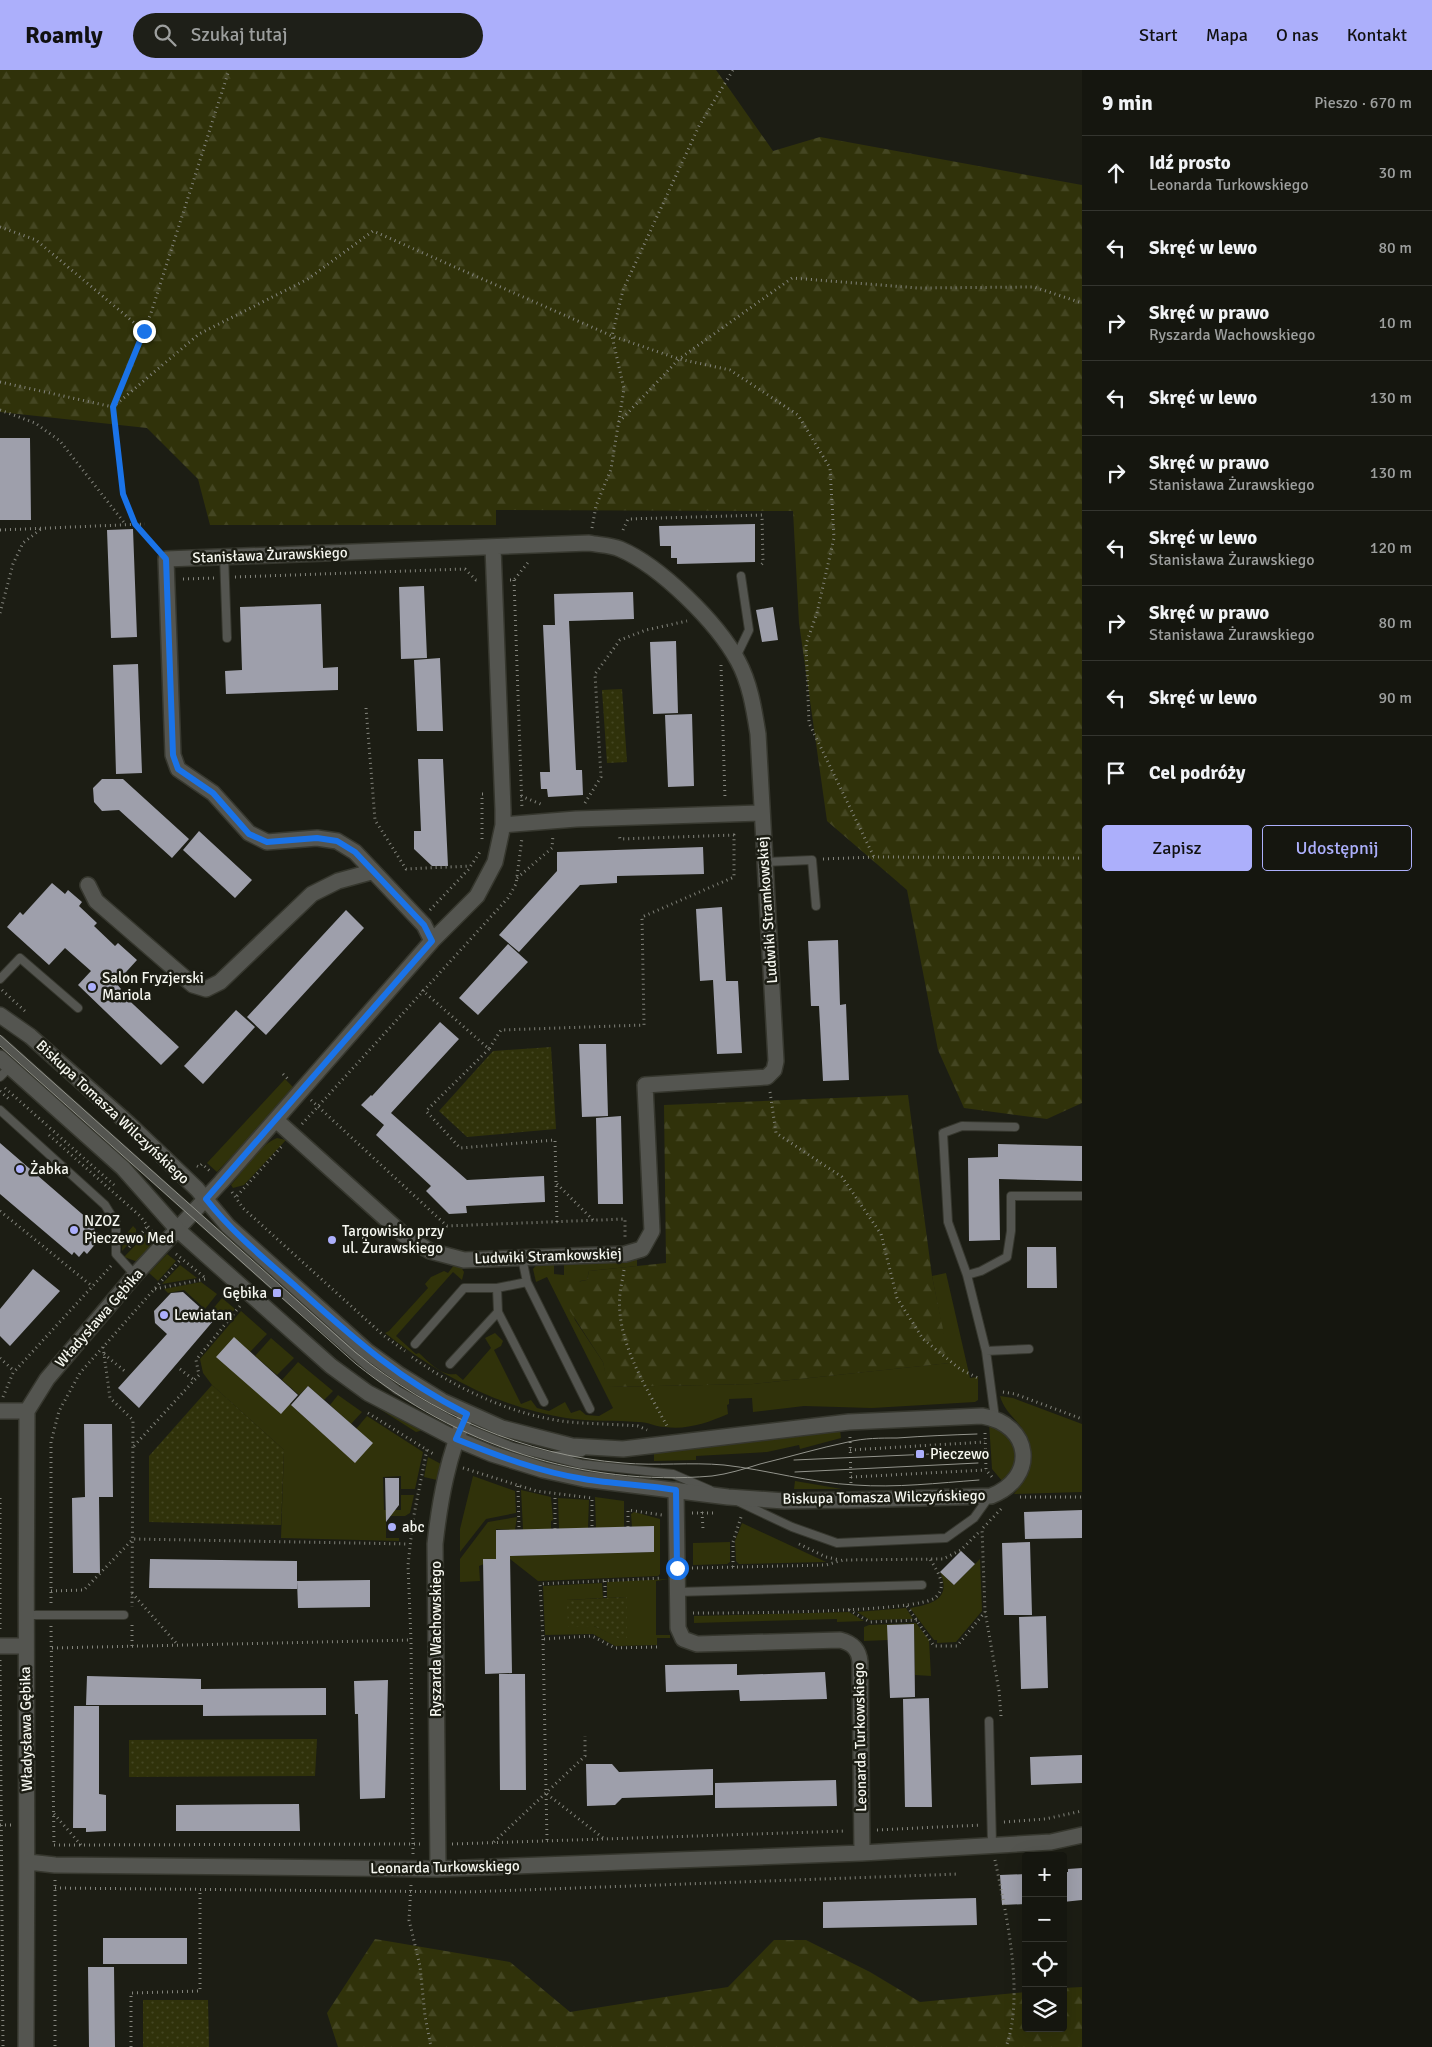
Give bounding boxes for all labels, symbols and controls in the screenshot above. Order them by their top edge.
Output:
search box [133,13,483,58]
text: Roamly [25,20,103,50]
icon: search [151,21,179,49]
text: Szukaj tutaj [191,23,287,47]
text: Start [1139,24,1178,46]
text: Mapa [1206,24,1248,46]
text: O nas [1276,24,1319,46]
text: Kontakt [1347,24,1407,46]
text: 9 min [1102,90,1153,116]
text: Pieszo · 670 m [1314,93,1412,113]
text: Idź prosto [1149,151,1231,175]
icon: ahead [1102,159,1130,187]
text: 30 m [1378,163,1412,183]
text: Leonarda Turkowskiego [1149,175,1309,195]
icon: left [1102,234,1130,262]
text: Skręć w lewo [1149,236,1257,260]
text: 80 m [1378,238,1412,258]
text: Skręć w prawo [1149,301,1269,325]
icon: right [1102,309,1130,337]
text: 10 m [1378,313,1412,333]
route end [133,320,156,343]
text: Ryszarda Wachowskiego [1149,325,1315,345]
icon: left [1102,384,1130,412]
text: Skręć w lewo [1149,386,1257,410]
text: 130 m [1370,388,1412,408]
text: Skręć w prawo [1149,451,1269,475]
icon: right [1102,459,1130,487]
text: 130 m [1370,463,1412,483]
text: Stanisława Żurawskiego [1149,475,1315,495]
text: Skręć w lewo [1149,526,1257,550]
icon: left [1102,534,1130,562]
text: 120 m [1370,538,1412,558]
street label: Stanisława Żurawskiego [192,543,348,567]
text: Stanisława Żurawskiego [1149,550,1315,570]
text: Skręć w prawo [1149,601,1269,625]
icon: right [1102,609,1130,637]
text: 80 m [1378,613,1412,633]
text: Stanisława Żurawskiego [1149,625,1315,645]
icon: left [1102,684,1130,712]
text: Skręć w lewo [1149,686,1257,710]
text: 90 m [1378,688,1412,708]
icon: arrive [1102,759,1130,787]
text: Cel podróży [1149,761,1245,785]
button: Zapisz [1102,825,1252,871]
button: Udostępnij [1262,825,1412,871]
street label: Ludwiki Stramkowskiej [753,836,781,984]
place label: Salon Fryzjerski Mariola [102,969,204,1004]
marker: Salon Fryzjerski Mariola [86,981,98,993]
street label: Biskupa Tomasza Wilczyńskiego [33,1036,194,1188]
place label: Żabka [30,1160,69,1178]
marker: Żabka [14,1163,26,1175]
place label: NZOZ Pieczewo Med [84,1212,174,1247]
place label: Targowisko przy ul. Żurawskiego [342,1222,444,1257]
marker: NZOZ Pieczewo Med [68,1224,80,1236]
marker: Targowisko przy ul. Żurawskiego [326,1234,338,1246]
street label: Ludwiki Stramkowskiej [474,1244,622,1268]
street label: Władysława Gębika [51,1265,147,1371]
place label: Gębika [223,1284,267,1302]
marker: Gębika [271,1287,283,1299]
place label: Lewiatan [174,1306,232,1324]
marker: Lewiatan [158,1309,170,1321]
place label: Pieczewo [930,1445,990,1463]
marker: Pieczewo [914,1448,926,1460]
street label: Biskupa Tomasza Wilczyńskiego [782,1486,986,1508]
place label: abc [402,1518,425,1536]
marker: abc [386,1521,398,1533]
route start [666,1557,689,1580]
street label: Ryszarda Wachowskiego [427,1561,445,1717]
street label: Leonarda Turkowskiego [850,1662,870,1812]
street label: Władysława Gębika [16,1666,36,1792]
map controls [1022,1852,1067,2032]
button: + [1022,1852,1067,1897]
street label: Leonarda Turkowskiego [370,1857,520,1877]
button: − [1022,1897,1067,1942]
button: locate [1022,1942,1067,1987]
button: layers [1022,1987,1067,2032]

